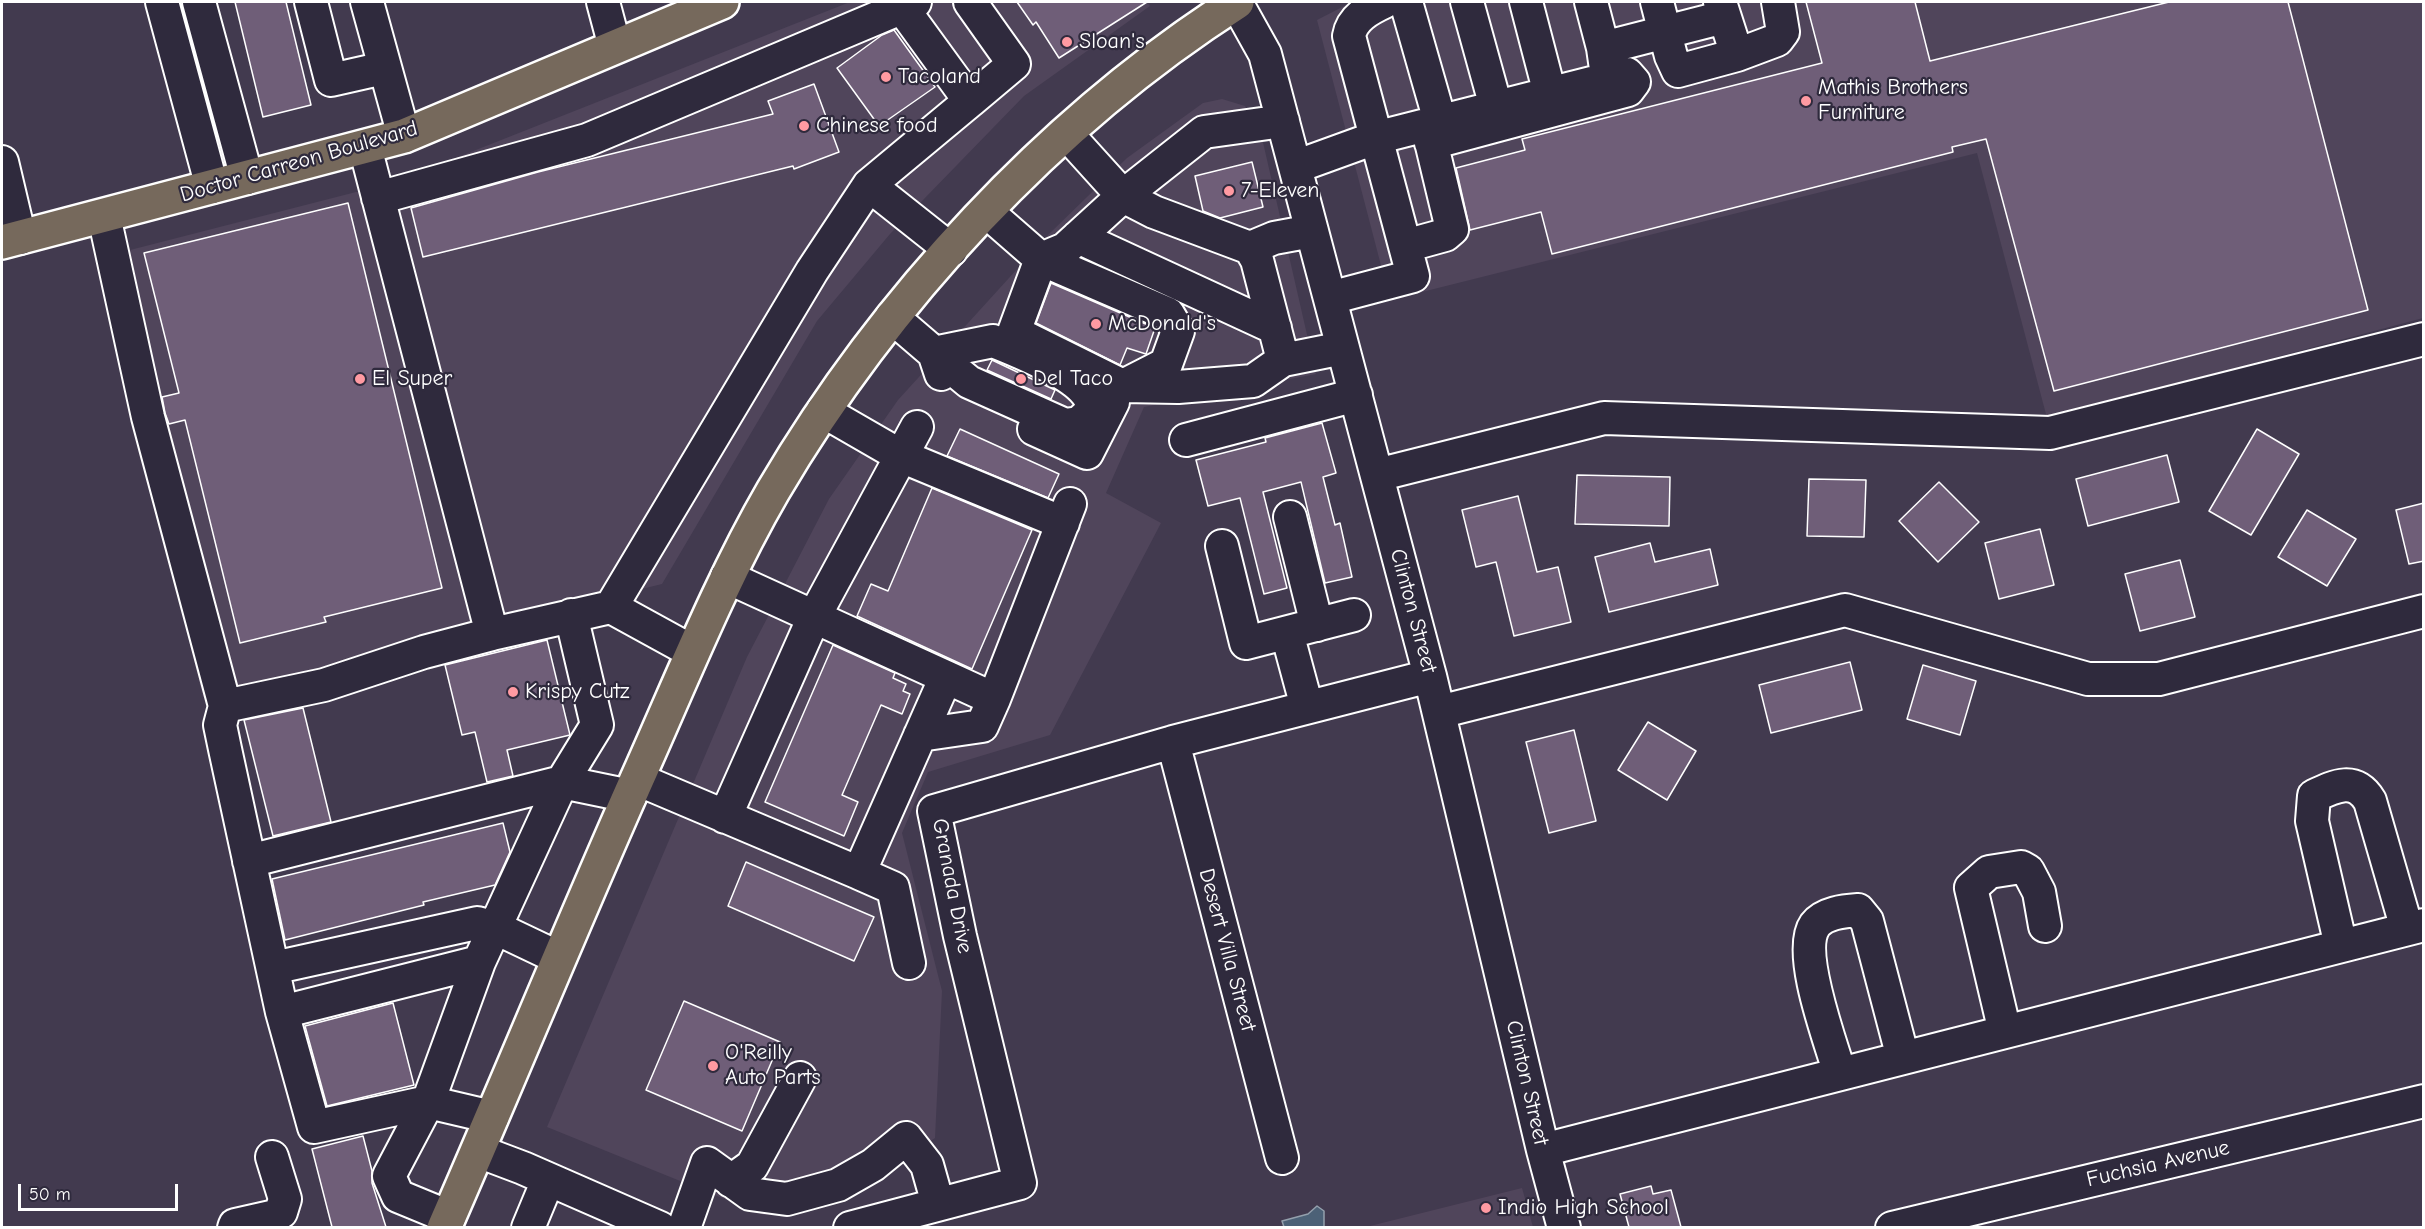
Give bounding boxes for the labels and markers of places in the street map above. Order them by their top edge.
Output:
place label: Sloan's [1079,29,1145,55]
marker: Sloan's [1060,35,1074,49]
place label: Tacoland [898,64,981,90]
marker: Tacoland [879,70,893,84]
place label: Mathis Brothers Furniture [1818,75,1968,126]
marker: Mathis Brothers Furniture [1799,94,1813,108]
place label: Chinese food [816,113,938,139]
marker: Chinese food [797,119,811,133]
place label: 7-Eleven [1241,178,1320,204]
marker: 7-Eleven [1222,184,1236,198]
place label: McDonald's [1108,311,1216,337]
marker: McDonald's [1089,317,1103,331]
place label: El Super [372,366,452,392]
place label: Del Taco [1033,366,1113,392]
marker: El Super [353,372,367,386]
marker: Del Taco [1014,372,1028,386]
place label: Krispy Cutz [525,679,630,705]
marker: Krispy Cutz [506,685,520,699]
place label: O'Reilly Auto Parts [725,1040,821,1092]
marker: O'Reilly Auto Parts [706,1059,720,1073]
place label: Indio High School [1498,1195,1669,1221]
marker: Indio High School [1479,1201,1493,1215]

